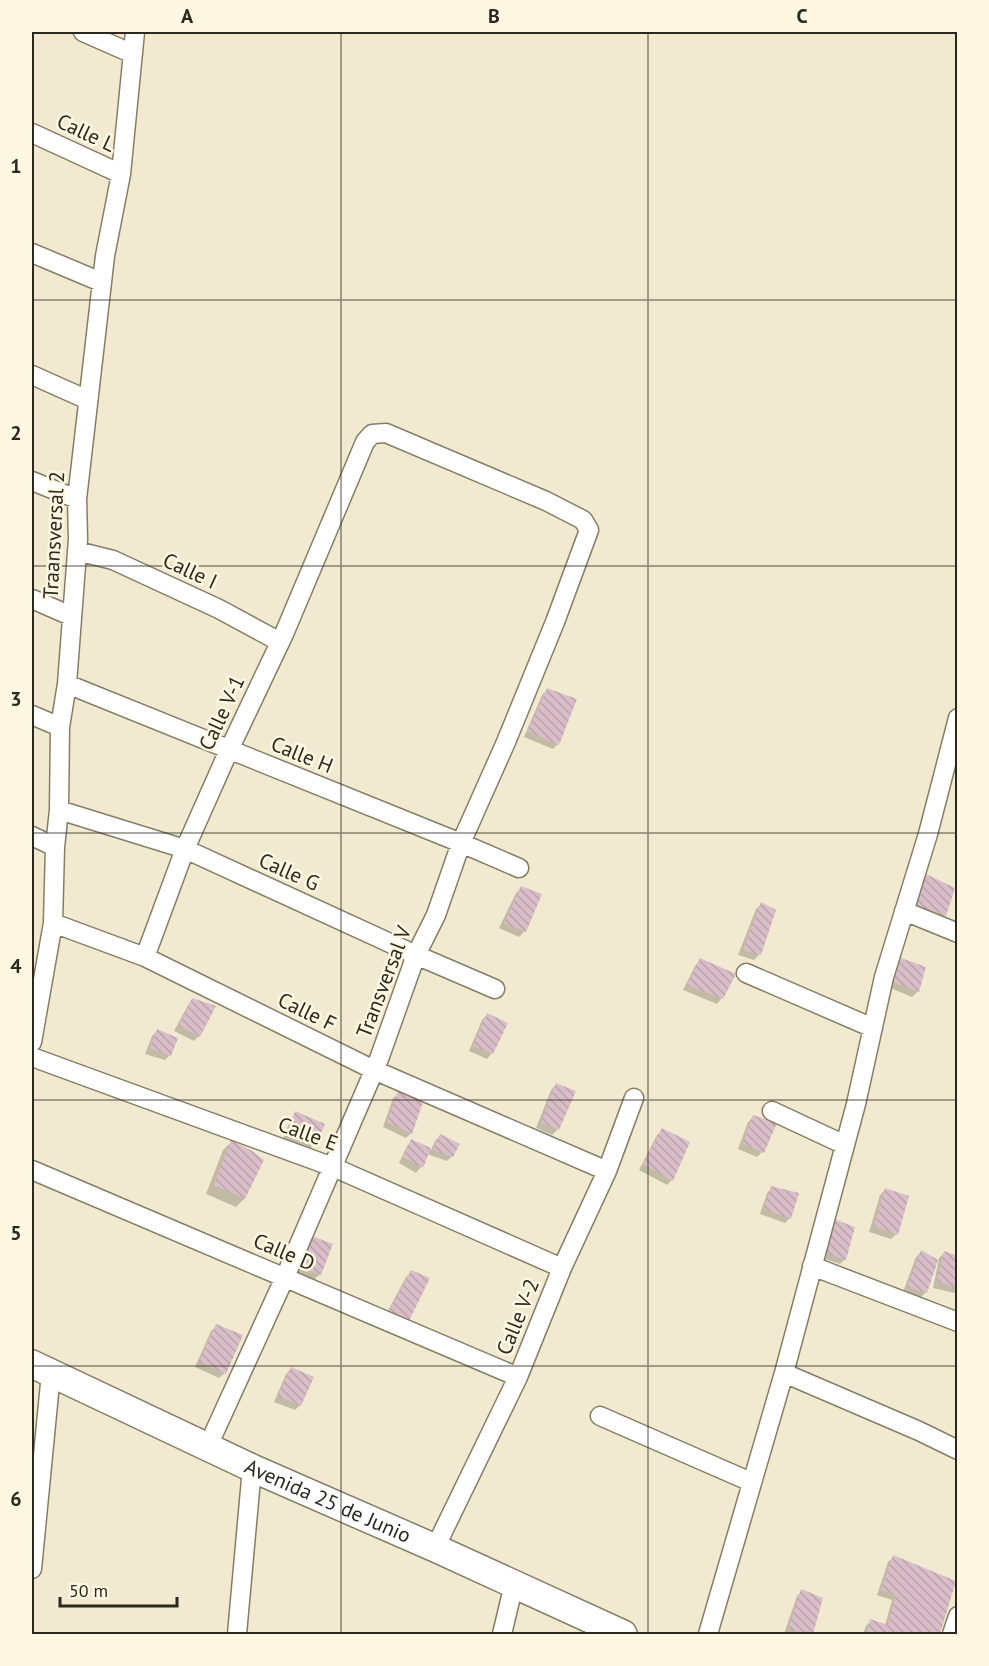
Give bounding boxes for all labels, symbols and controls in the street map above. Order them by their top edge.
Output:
text: A [181,3,194,29]
text: B [488,3,500,29]
text: C [796,3,808,29]
street label: Calle L [53,107,120,158]
text: 1 [10,153,22,179]
text: 2 [10,420,22,446]
street label: Traansversal 2 [37,470,70,600]
street label: Calle I [159,546,222,595]
street label: Calle V-1 [192,671,251,755]
text: 3 [10,686,22,712]
street label: Calle H [267,730,337,779]
street label: Calle G [255,846,324,897]
street label: Transversal V [350,922,417,1041]
text: 4 [10,953,22,979]
street label: Calle F [274,986,341,1037]
street label: Calle E [274,1110,342,1157]
text: 5 [10,1220,22,1246]
street label: Calle D [249,1227,319,1277]
street label: Calle V-2 [490,1275,545,1359]
street label: Avenida 25 de Junio [240,1453,415,1549]
text: 6 [10,1486,22,1512]
scale bar [60,1570,177,1608]
text: 50 m [69,1579,108,1602]

